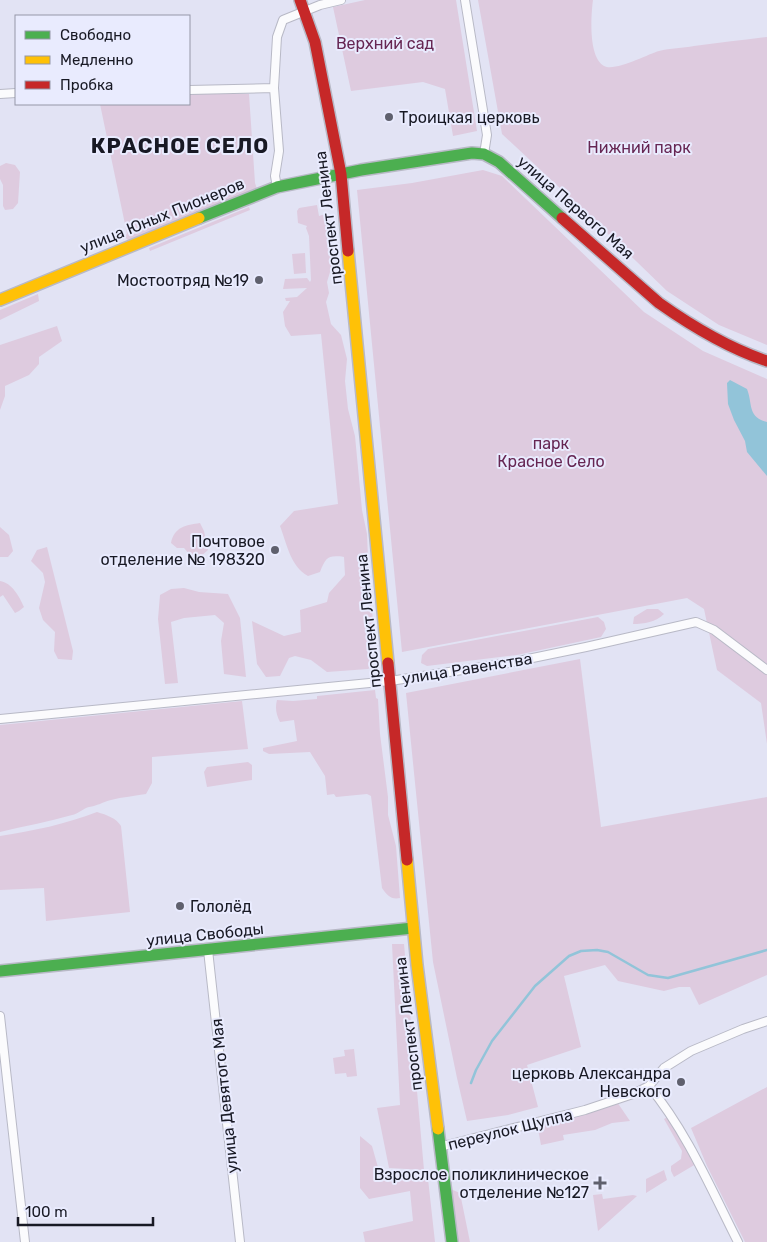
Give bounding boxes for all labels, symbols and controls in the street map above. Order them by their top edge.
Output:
legend [15,15,190,105]
text: Свободно [60,26,131,44]
park label: Верхний сад [336,34,435,53]
text: Медленно [60,51,133,69]
text: Пробка [60,76,113,94]
place label: Троицкая церковь [399,108,539,127]
marker: Троицкая церковь [383,111,395,123]
district label: КРАСНОЕ СЕЛО [91,133,269,158]
park label: Нижний парк [587,138,691,157]
street label: проспект Ленина [311,150,346,286]
street label: улица Первого Мая [514,152,638,263]
street label: улица Юных Пионеров [77,174,247,257]
place label: Мостоотряд №19 [117,271,249,290]
marker: Мостоотряд №19 [253,274,265,286]
park label: парк Красное Село [497,434,605,471]
place label: Почтовое отделение № 198320 [100,532,265,569]
marker: Почтовое отделение № 198320 [269,544,281,556]
street label: проспект Ленина [352,553,385,689]
street label: улица Равенства [401,649,534,688]
place label: Гололёд [190,897,252,916]
marker: Гололёд [174,900,186,912]
street label: улица Свободы [145,919,265,950]
street label: проспект Ленина [391,956,426,1092]
street label: улица Девятого Мая [207,1018,242,1174]
place label: церковь Александра Невского [512,1064,671,1101]
marker: церковь Александра Невского [675,1076,687,1088]
street label: переулок Щуппа [446,1105,574,1154]
place label: Взрослое поликлиническое отделение №127 [374,1165,589,1202]
marker: Взрослое поликлиническое отделение №127 [593,1176,607,1190]
scale bar [18,1194,152,1226]
text: 100 m [25,1203,67,1221]

